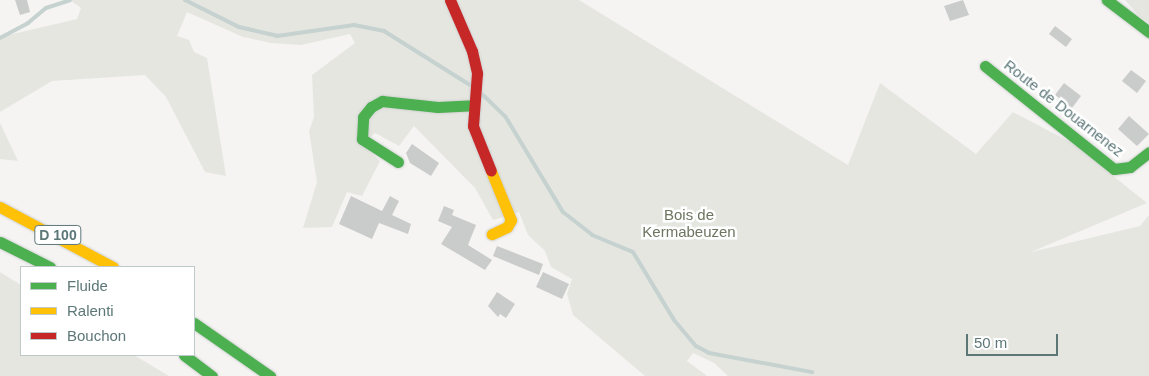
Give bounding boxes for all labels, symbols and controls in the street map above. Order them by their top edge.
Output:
street label: Route de Douarnenez [1001,56,1127,160]
park label: Bois de Kermabeuzen [642,205,736,240]
road number: D 100 [34,224,82,246]
legend [20,266,195,356]
text: Fluide [67,277,108,294]
text: Ralenti [67,302,114,319]
scale bar [969,324,1062,356]
text: Bouchon [67,327,126,344]
text: 50 m [974,334,1007,351]

